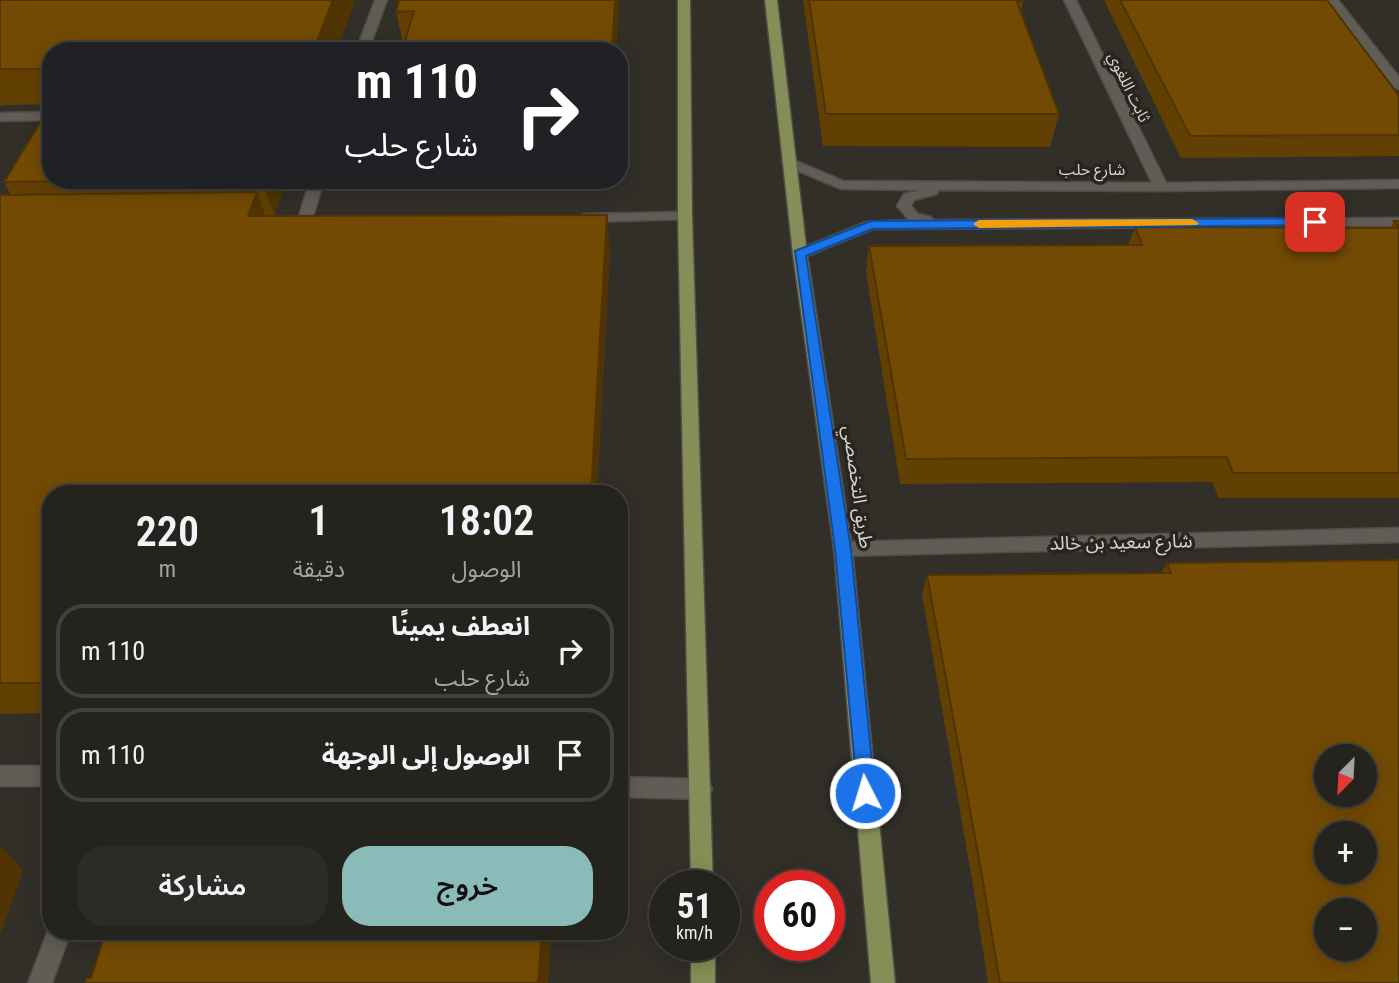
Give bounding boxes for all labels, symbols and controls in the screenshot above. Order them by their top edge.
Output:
street label: ثابت اللغوي [1101,49,1154,127]
text: 110 m [356,53,478,110]
icon: right [502,70,593,161]
text: شارع حلب [345,126,478,164]
street label: شارع حلب [1059,160,1125,182]
pin [1285,192,1345,252]
icon: arrive [1296,203,1334,241]
street label: طريق التخصصي [835,424,878,551]
text: 1 [308,496,329,545]
text: 18:02 [439,496,534,545]
text: 220 [136,507,199,556]
street label: شارع سعيد بن خالد [1049,529,1193,557]
text: m [159,556,176,583]
text: دقيقة [293,556,345,583]
text: الوصول [452,556,522,583]
text: انعطف يمينًا [391,611,530,641]
icon: right [551,632,589,670]
text: 110 m [81,636,145,666]
text: شارع حلب [434,665,530,692]
icon: arrive [551,736,589,774]
text: 110 m [81,740,145,770]
text: الوصول إلى الوجهة [322,740,530,770]
north arrow [1314,744,1377,807]
map controls [1314,744,1377,961]
position arrow [828,756,902,830]
button: + [1314,821,1377,884]
button: مشاركة [77,846,328,926]
button: خروج [342,846,593,926]
speed limit sign: 60 [754,870,845,961]
text: 51 [677,886,712,927]
button: − [1314,898,1377,961]
text: km/h [676,922,713,943]

